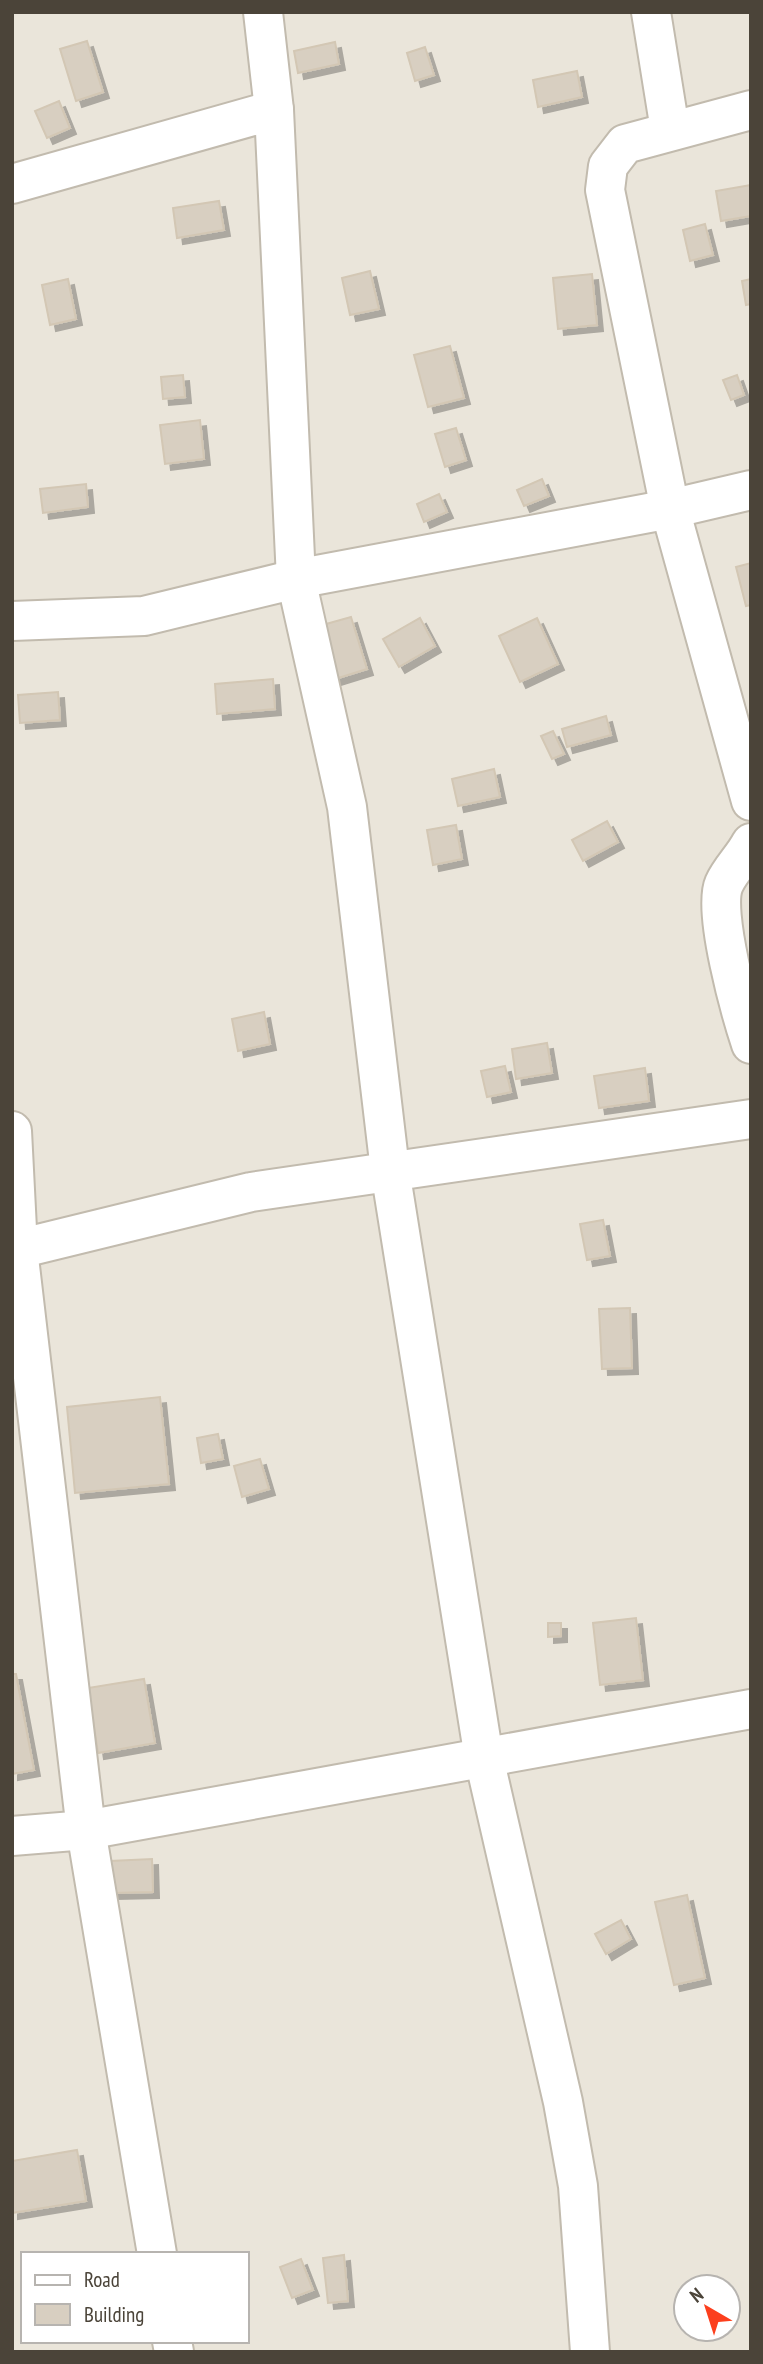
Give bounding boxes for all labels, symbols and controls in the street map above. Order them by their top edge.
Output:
legend [21,2252,248,2343]
text: Road [84,2266,120,2293]
north arrow [672,2273,742,2343]
text: N [685,2282,708,2307]
text: Building [84,2301,144,2328]

